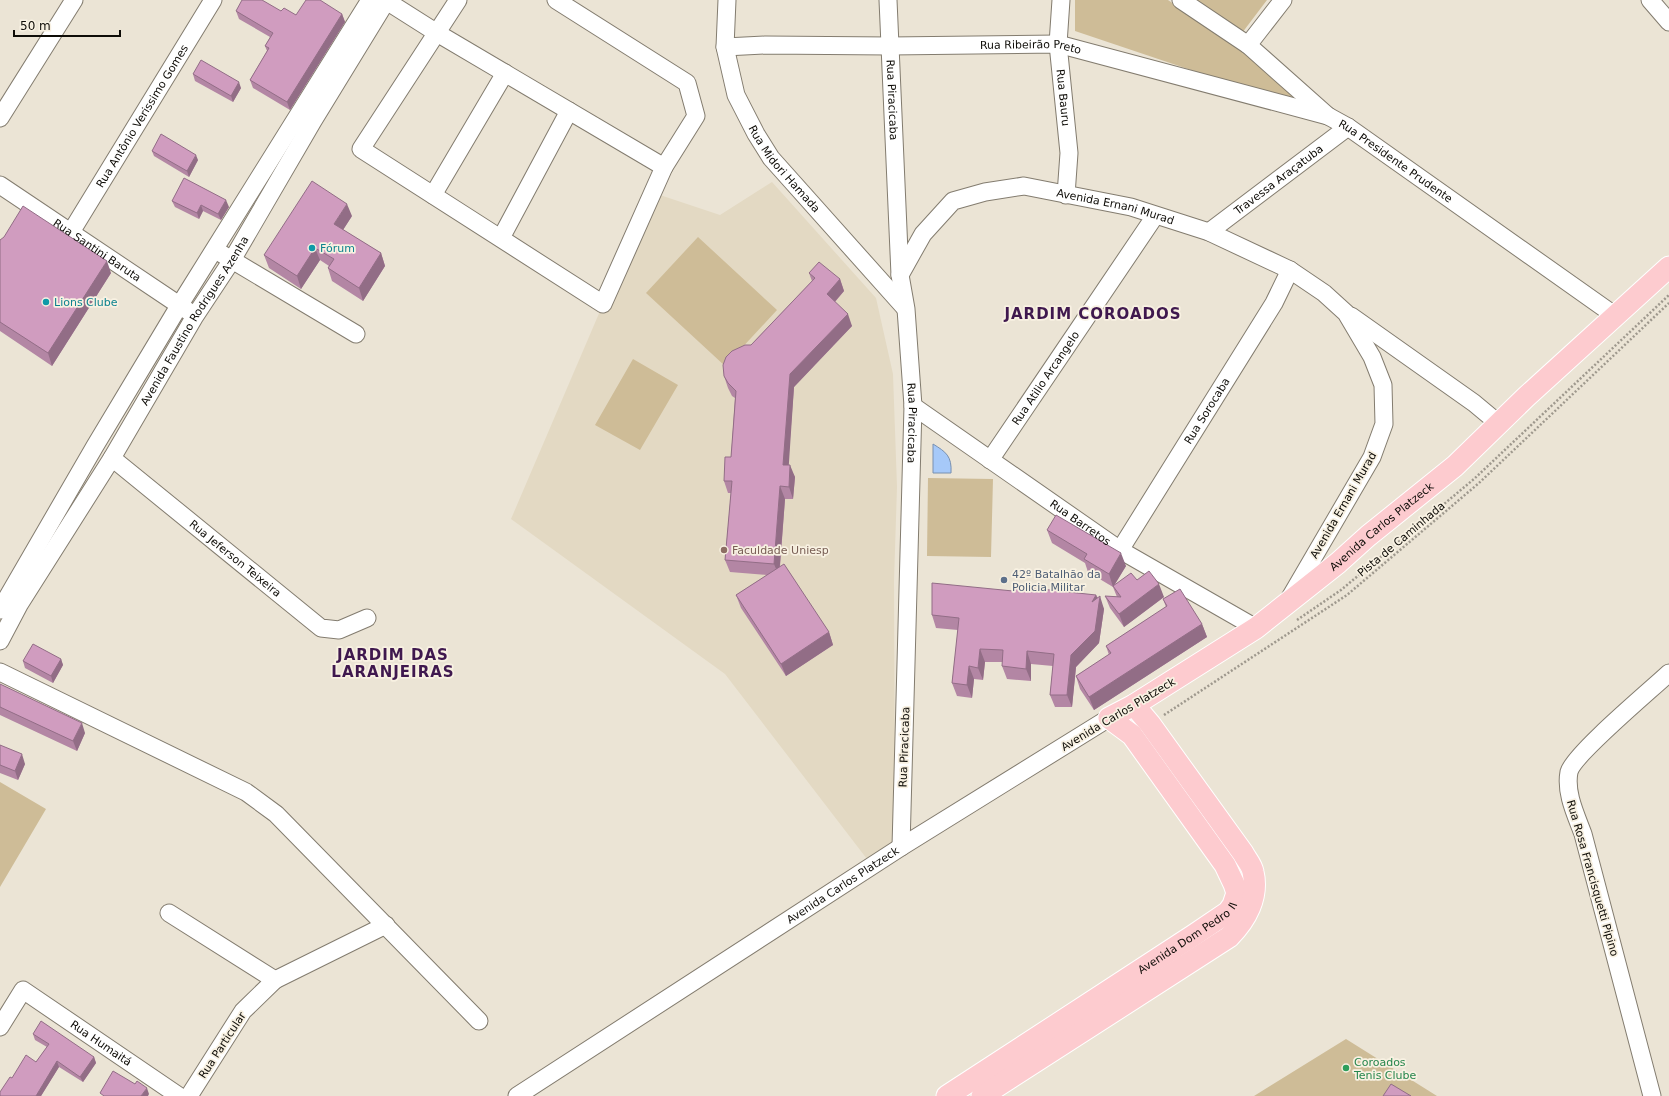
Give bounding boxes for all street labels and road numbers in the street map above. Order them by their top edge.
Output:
street label: Rua Ribeirão Preto [980,38,1083,57]
street label: Rua Antônio Verissimo Gomes [94,42,191,190]
street label: Rua Piracicaba [884,59,900,141]
street label: Rua Bauru [1054,69,1072,127]
street label: Rua Presidente Prudente [1336,117,1455,206]
street label: Rua Midori Hamada [746,123,822,215]
street label: Travessa Araçatuba [1231,142,1326,218]
street label: Avenida Ernani Murad [1055,187,1176,227]
street label: Rua Santini Baruta [51,216,143,285]
street label: Avenida Faustino Rodrigues Azenha [138,234,252,408]
street label: Rua Atilio Arcangelo [1009,329,1082,428]
street label: Rua Sorocaba [1182,376,1233,447]
street label: Rua Piracicaba [904,382,919,464]
street label: Avenida Ernani Murad [1308,450,1379,561]
street label: Avenida Carlos Platzeck [1327,479,1437,574]
street label: Rua Barretos [1047,497,1113,549]
street label: Pista de Caminhada [1355,499,1447,580]
street label: Rua Jeferson Teixeira [186,518,284,600]
street label: Avenida Carlos Platzeck [1059,675,1178,754]
street label: Rua Piracicaba [897,706,912,788]
street label: Rua Rosa Francisquetti Pipino [1564,799,1621,958]
street label: Avenida Carlos Platzeck [784,844,902,926]
street label: Avenida Dom Pedro II [1136,901,1240,977]
street label: Rua Particular [196,1009,249,1081]
street label: Rua Humaitá [68,1018,134,1069]

